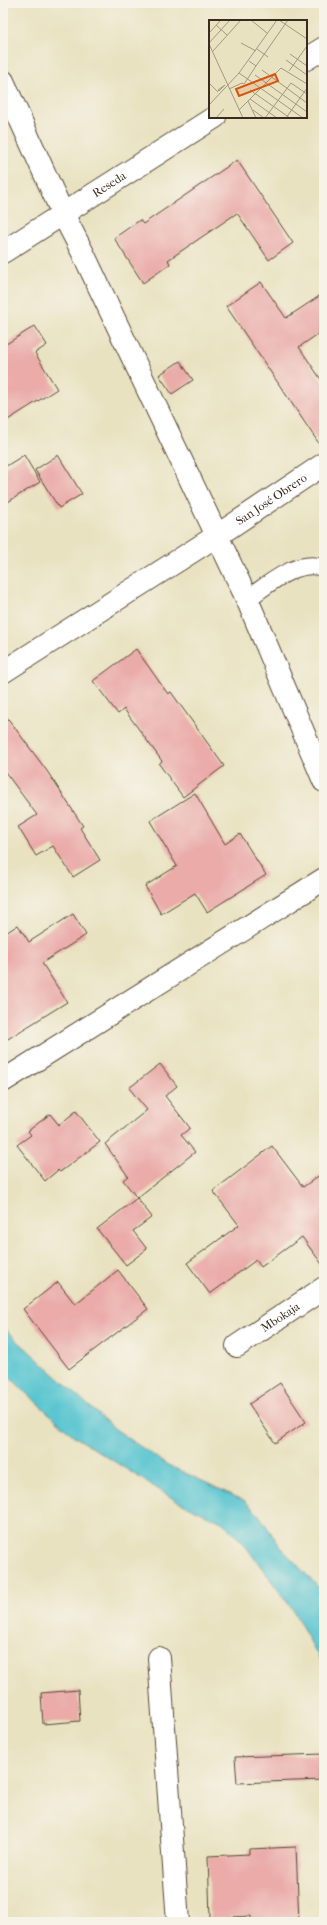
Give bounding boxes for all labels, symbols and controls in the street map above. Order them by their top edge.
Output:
inset map [209,20,307,118]
street label: Reseda [90,168,129,200]
street label: San José Obrero [233,471,309,528]
street label: Mbokaja [258,1299,303,1335]

